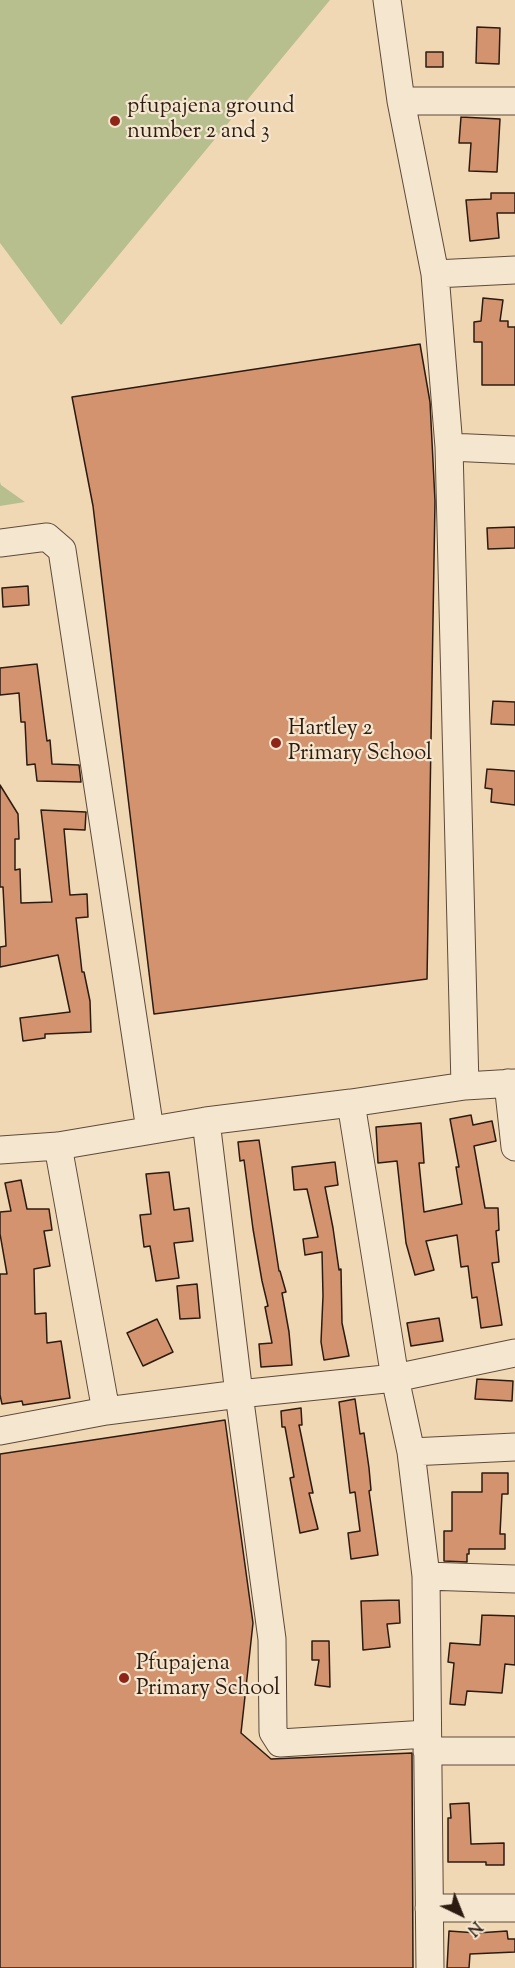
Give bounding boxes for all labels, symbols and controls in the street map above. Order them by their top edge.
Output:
place label: pfupajena ground number 2 and 3 [127,95,295,146]
marker: pfupajena ground number 2 and 3 [108,114,122,128]
place label: Hartley 2 Primary School [288,717,432,768]
marker: Hartley 2 Primary School [269,736,283,750]
place label: Pfupajena Primary School [136,1652,280,1704]
marker: Pfupajena Primary School [117,1671,131,1685]
north arrow [431,1884,491,1944]
text: N [461,1915,486,1940]

